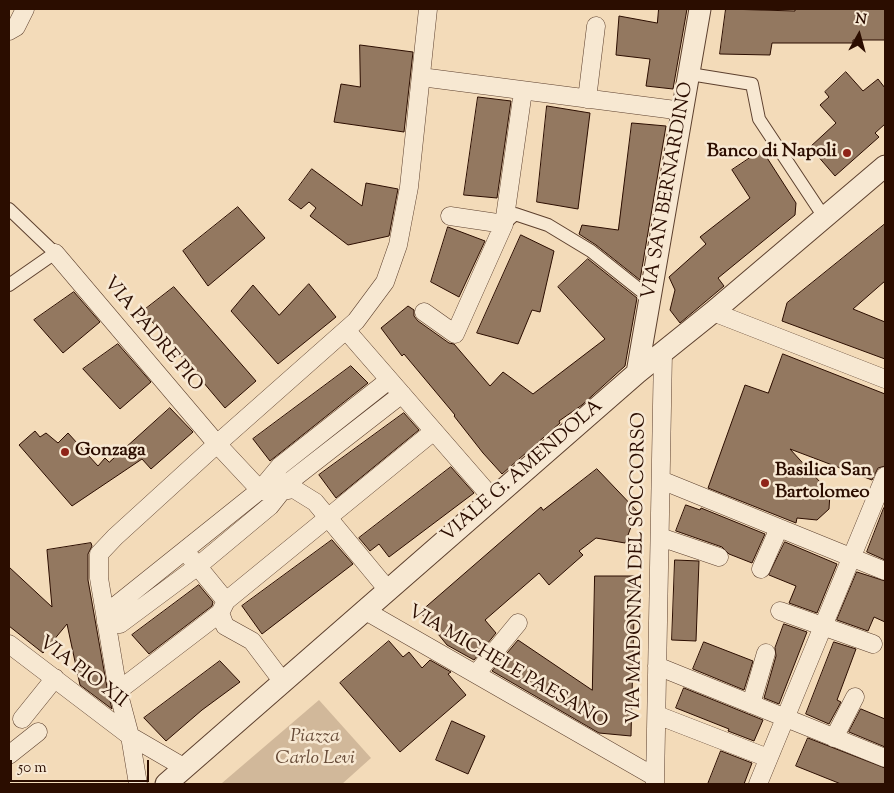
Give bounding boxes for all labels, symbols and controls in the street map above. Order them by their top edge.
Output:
north arrow [834,10,884,60]
text: N [854,10,868,31]
street label: VIA SAN BERNARDINO [639,81,699,301]
place label: Banco di Napoli [707,142,837,164]
marker: Banco di Napoli [841,147,853,159]
street label: VIA PADRE PIO [97,273,207,397]
street label: VIALE G. AMENDOLA [438,396,608,548]
street label: VIA MADONNA DEL SOCCORSO [624,412,652,724]
place label: Gonzaga [75,441,146,463]
marker: Gonzaga [59,446,71,458]
place label: Basilica San Bartolomeo [775,461,872,505]
marker: Basilica San Bartolomeo [759,477,771,489]
street label: VIA MICHELE PAESANO [403,601,611,735]
street label: VIA PIO XII [33,632,131,714]
park label: Piazza Carlo Levi [275,727,355,771]
scale bar [12,750,151,782]
text: 50 m [18,758,47,779]

